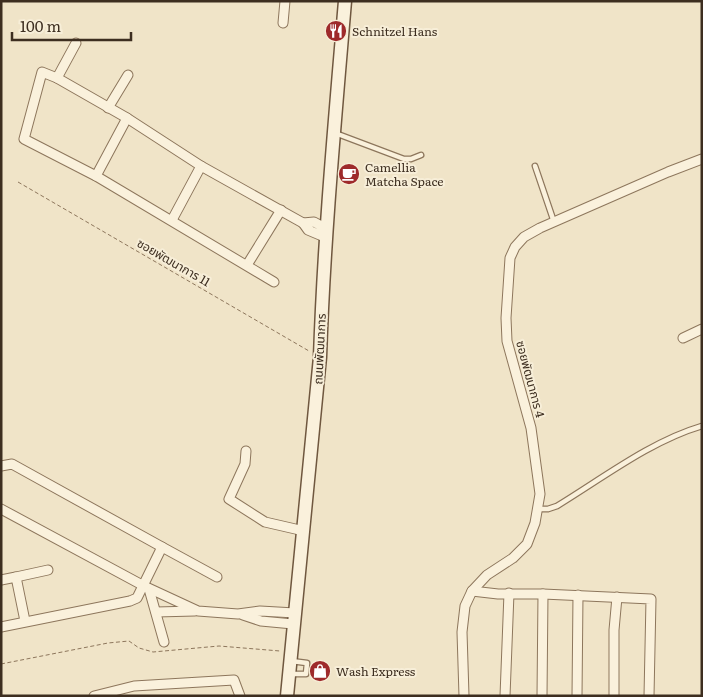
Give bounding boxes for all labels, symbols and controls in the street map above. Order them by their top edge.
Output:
scale bar [12,10,131,42]
text: 100 m [20,14,61,37]
restaurant icon: Schnitzel Hans [324,19,348,43]
place label: Schnitzel Hans [352,22,438,40]
place label: Camellia Matcha Space [365,158,444,190]
cafe icon: Camellia Matcha Space [337,162,361,186]
street label: ซอยพัฒนาการ 11 [134,234,214,290]
street label: ถนนพัฒนาการ [308,313,330,385]
street label: ซอยพัฒนาการ 4 [512,338,550,420]
shop icon: Wash Express [308,659,332,683]
place label: Wash Express [336,662,416,680]

